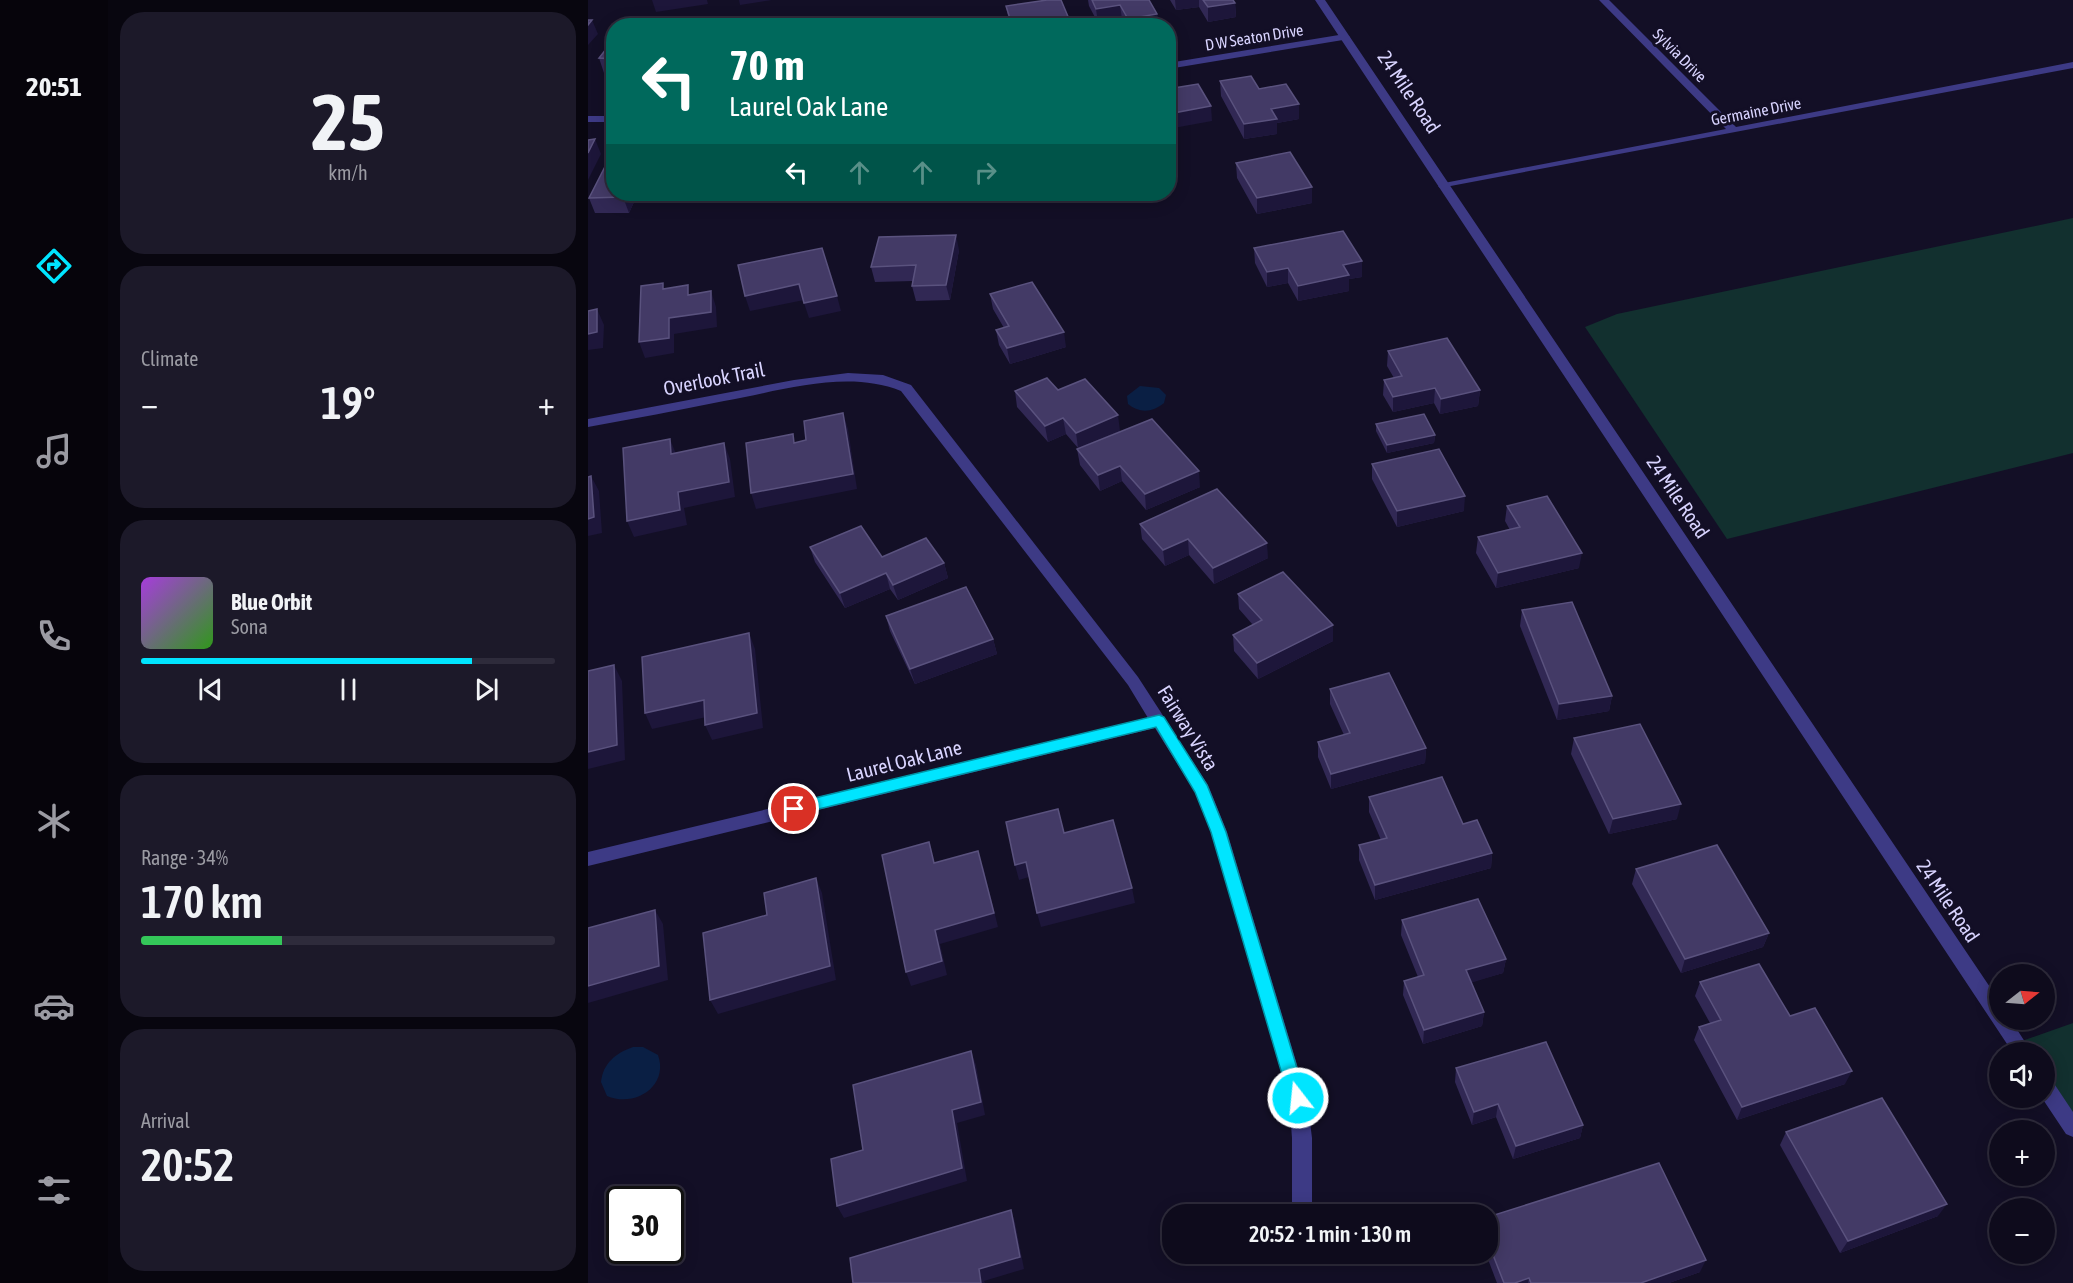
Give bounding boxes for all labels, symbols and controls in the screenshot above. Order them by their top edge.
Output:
street label: D W Seaton Drive [1204,20,1304,54]
street label: Sylvia Drive [1649,25,1710,86]
text: 70 m [729,41,804,89]
icon: left [630,42,708,120]
street label: 24 Mile Road [1373,46,1445,137]
text: 20:51 [26,71,82,102]
text: 25 [311,77,385,167]
text: Laurel Oak Lane [729,91,888,122]
street label: Germaine Drive [1709,93,1803,129]
icon: left [780,156,813,189]
icon: ahead [843,156,876,189]
icon: ahead [906,156,939,189]
icon: right [969,156,1002,189]
text: km/h [328,161,368,184]
icon: directions [33,245,75,287]
text: Climate [141,347,198,370]
street label: Overlook Trail [661,357,767,400]
text: 19° [321,377,375,429]
text: − [141,384,158,422]
text: + [538,384,555,422]
icon: music [33,430,75,472]
street label: 24 Mile Road [1642,451,1714,542]
text: Blue Orbit [231,589,312,615]
icon: phone [33,615,75,657]
text: Sona [231,615,268,638]
icon: previous [194,673,227,706]
icon: pause [332,673,365,706]
icon: next [470,673,503,706]
street label: Fairway Vista [1153,681,1224,775]
street label: Laurel Oak Lane [844,735,964,786]
pin [768,783,819,834]
icon: arrive [777,792,810,825]
icon: climate [33,800,75,842]
text: Range · 34% [141,846,228,869]
street label: 24 Mile Road [1912,855,1984,946]
text: 170 km [141,876,263,928]
north arrow [1989,964,2055,1030]
map controls [1989,964,2055,1264]
icon: car [33,985,75,1027]
button: sound [1989,1042,2055,1108]
position arrow [1266,1066,1330,1130]
text: Arrival [141,1109,190,1132]
button: + [1989,1120,2055,1186]
text: 20:52 [141,1139,235,1191]
icon: filters [33,1169,75,1211]
speed limit sign: 30 [606,1186,684,1264]
button: − [1989,1198,2055,1264]
text: 20:52 · 1 min · 130 m [1249,1221,1411,1247]

